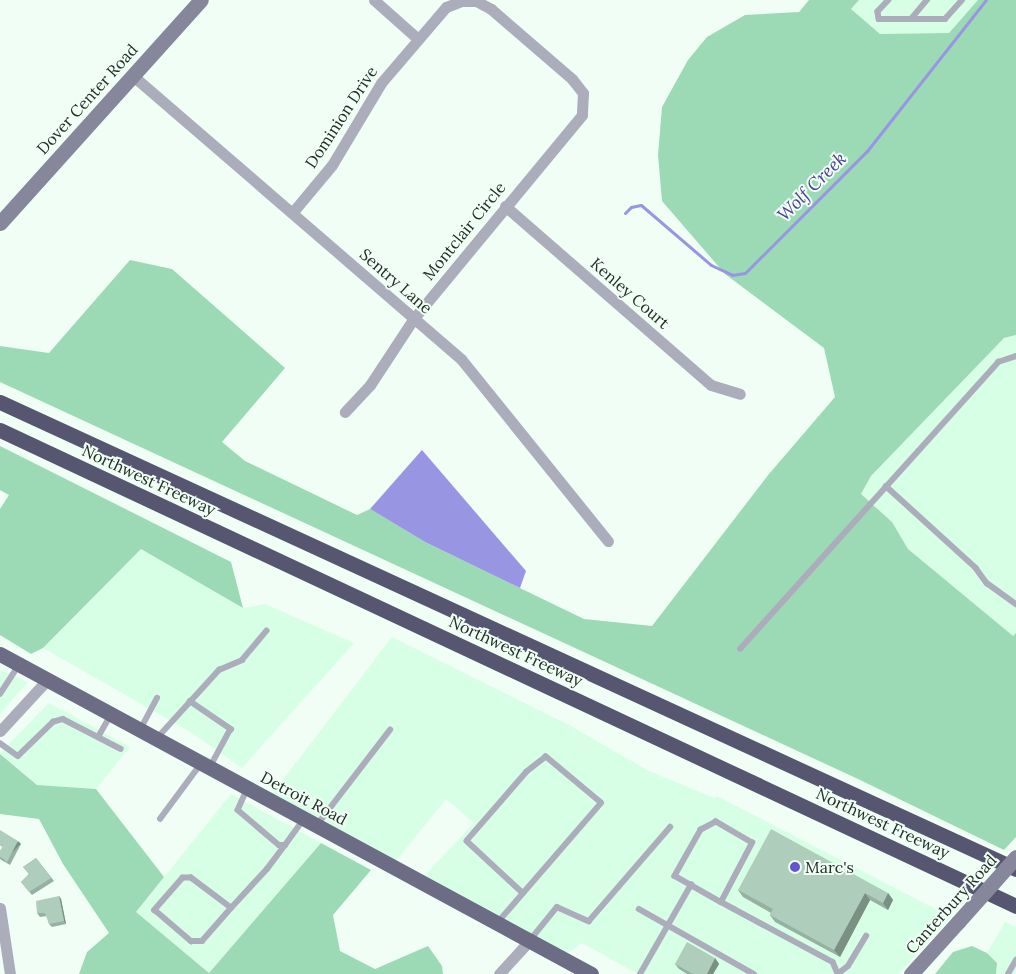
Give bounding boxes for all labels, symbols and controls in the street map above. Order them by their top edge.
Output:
street label: Dover Center Road [33,40,141,158]
street label: Dominion Drive [301,62,381,172]
water label: Wolf Creek [773,148,851,226]
street label: Montclair Circle [419,178,509,284]
street label: Sentry Lane [356,244,436,318]
street label: Kenley Court [587,254,673,332]
street label: Northwest Freeway [79,441,219,519]
street label: Northwest Freeway [446,612,586,690]
street label: Detroit Road [258,767,350,829]
street label: Northwest Freeway [813,784,953,862]
street label: Canterbury Road [902,851,1000,957]
place label: Marc's [805,857,854,877]
marker: Marc's [789,861,801,873]

